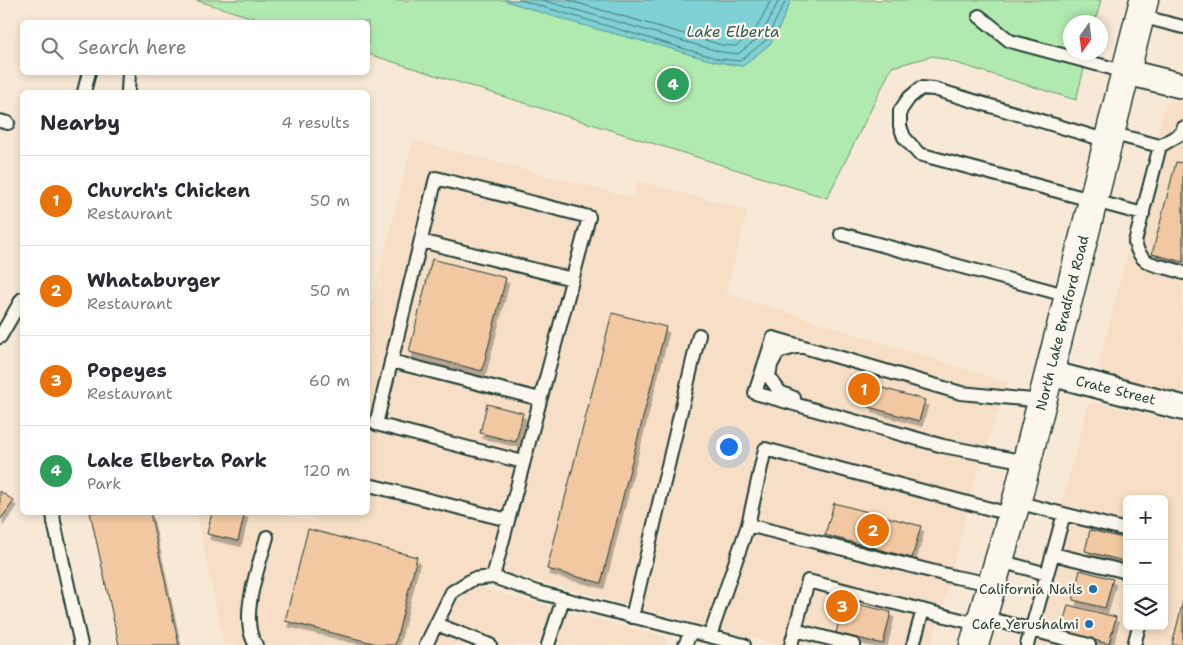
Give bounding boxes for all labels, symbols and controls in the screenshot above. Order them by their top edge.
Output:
north arrow [1063,15,1108,60]
search box [20,20,370,75]
water label: Lake Elberta [686,22,780,42]
icon: search [38,34,66,62]
text: Search here [78,35,187,60]
pin: 4 [657,65,689,103]
text: Nearby [40,109,120,137]
text: 4 results [281,112,350,133]
text: Church's Chicken [87,178,250,203]
text: 1 [52,190,60,211]
text: 50 m [310,190,350,211]
text: Restaurant [87,203,173,224]
street label: North Lake Bradford Road [1032,233,1093,412]
text: Whataburger [87,268,220,293]
text: 2 [50,280,62,301]
text: 50 m [310,280,350,301]
text: Restaurant [87,293,173,314]
text: Popeyes [87,358,167,383]
text: 3 [50,370,62,391]
text: 60 m [309,370,350,391]
pin: 1 [848,370,880,408]
street label: Crate Street [1074,371,1158,409]
text: Restaurant [87,383,173,404]
your location [716,434,742,460]
text: Lake Elberta Park [87,448,267,473]
text: 4 [50,460,62,481]
text: 120 m [303,460,350,481]
text: Park [87,473,121,494]
map controls [1123,495,1168,630]
button: + [1123,495,1168,540]
pin: 2 [857,511,889,549]
button: − [1123,540,1168,585]
place label: California Nails [979,580,1083,598]
marker: California Nails [1087,583,1099,595]
button: layers [1123,585,1168,630]
pin: 3 [826,587,858,625]
place label: Cafe Yerushalmi [972,615,1079,633]
marker: Cafe Yerushalmi [1083,618,1095,630]

